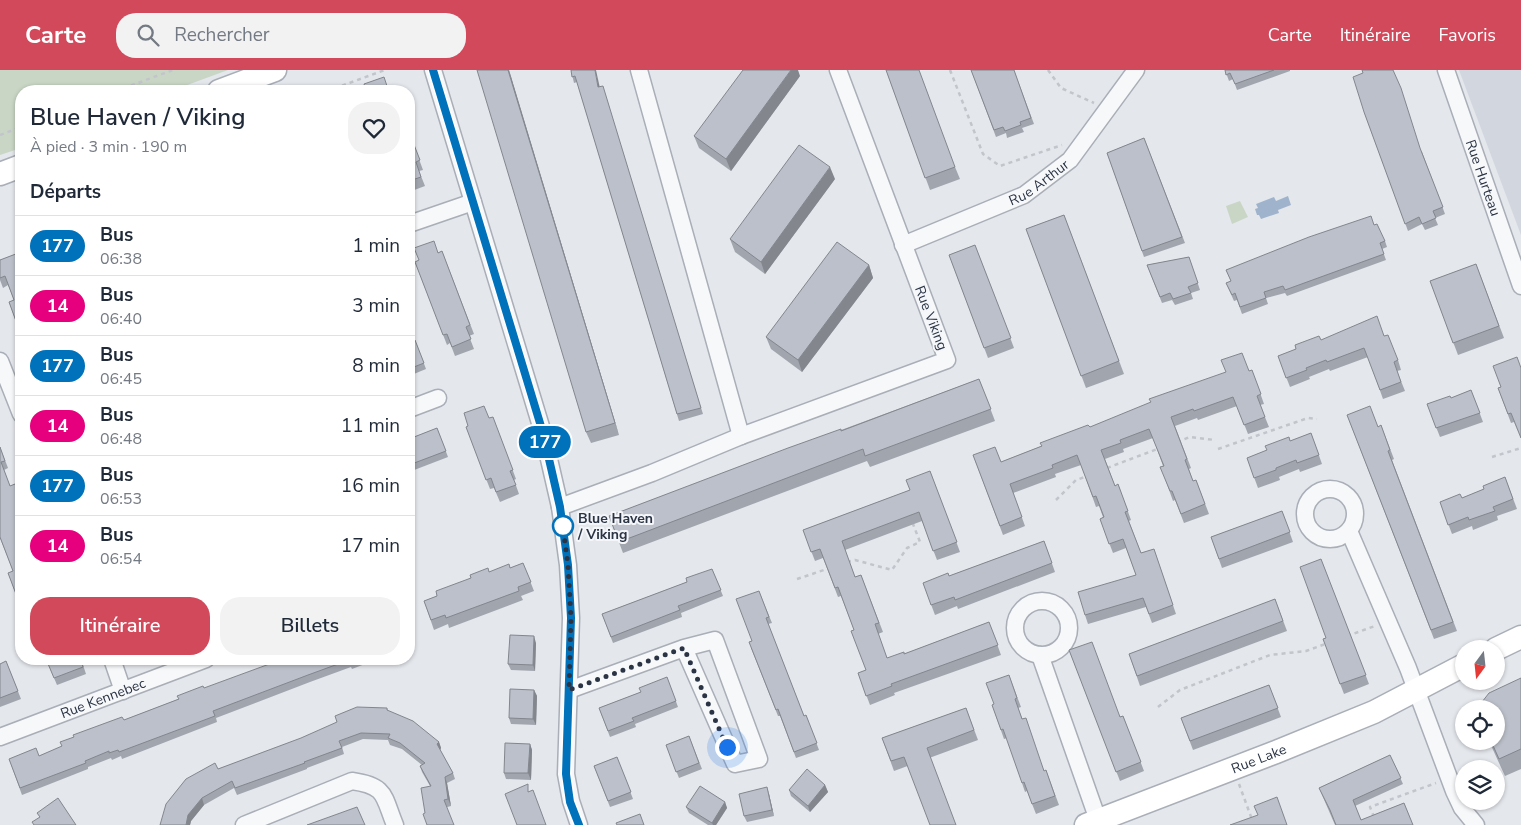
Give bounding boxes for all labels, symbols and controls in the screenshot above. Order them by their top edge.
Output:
search box [116,13,466,58]
text: Carte [25,19,86,51]
icon: search [134,21,162,49]
text: Rechercher [174,22,270,48]
text: Carte [1268,23,1312,47]
text: Itinéraire [1340,23,1411,47]
text: Favoris [1439,23,1496,47]
text: Blue Haven / Viking [30,101,245,133]
button: heart [348,102,400,154]
text: À pied · 3 min · 190 m [30,136,187,158]
street label: Rue Hurteau [1461,137,1505,218]
street label: Rue Arthur [1006,155,1073,210]
text: Départs [30,179,101,205]
text: Bus [100,222,133,248]
text: 1 min [352,233,400,259]
text: 177 [41,234,74,258]
text: 06:38 [100,248,142,270]
text: Bus [100,282,133,308]
street label: Rue Viking [910,283,952,353]
text: 3 min [352,293,400,319]
text: 14 [47,294,68,318]
text: 06:40 [100,308,142,330]
text: Bus [100,342,133,368]
text: 8 min [352,353,400,379]
text: 177 [41,354,74,378]
text: 06:45 [100,368,142,390]
text: Bus [100,402,133,428]
text: 11 min [341,413,400,439]
text: 14 [47,414,68,438]
line badge: 177 [516,426,574,458]
text: 06:48 [100,428,142,450]
text: 177 [529,430,561,454]
text: Bus [100,462,133,488]
text: 16 min [341,473,400,499]
text: 177 [41,474,74,498]
text: 06:53 [100,488,142,510]
place label: Blue Haven / Viking [577,509,653,544]
marker: Blue Haven / Viking [552,515,574,537]
text: Bus [100,522,133,548]
text: 17 min [341,533,400,559]
text: 14 [47,534,68,558]
text: 06:54 [100,548,142,570]
button: Itinéraire [30,597,210,655]
button: Billets [220,597,400,655]
north arrow [1455,640,1505,690]
map controls [1455,640,1505,810]
street label: Rue Kennebec [58,673,149,723]
button: locate [1455,700,1505,750]
your location [715,735,740,760]
street label: Rue Lake [1228,739,1289,778]
button: layers [1455,760,1505,810]

